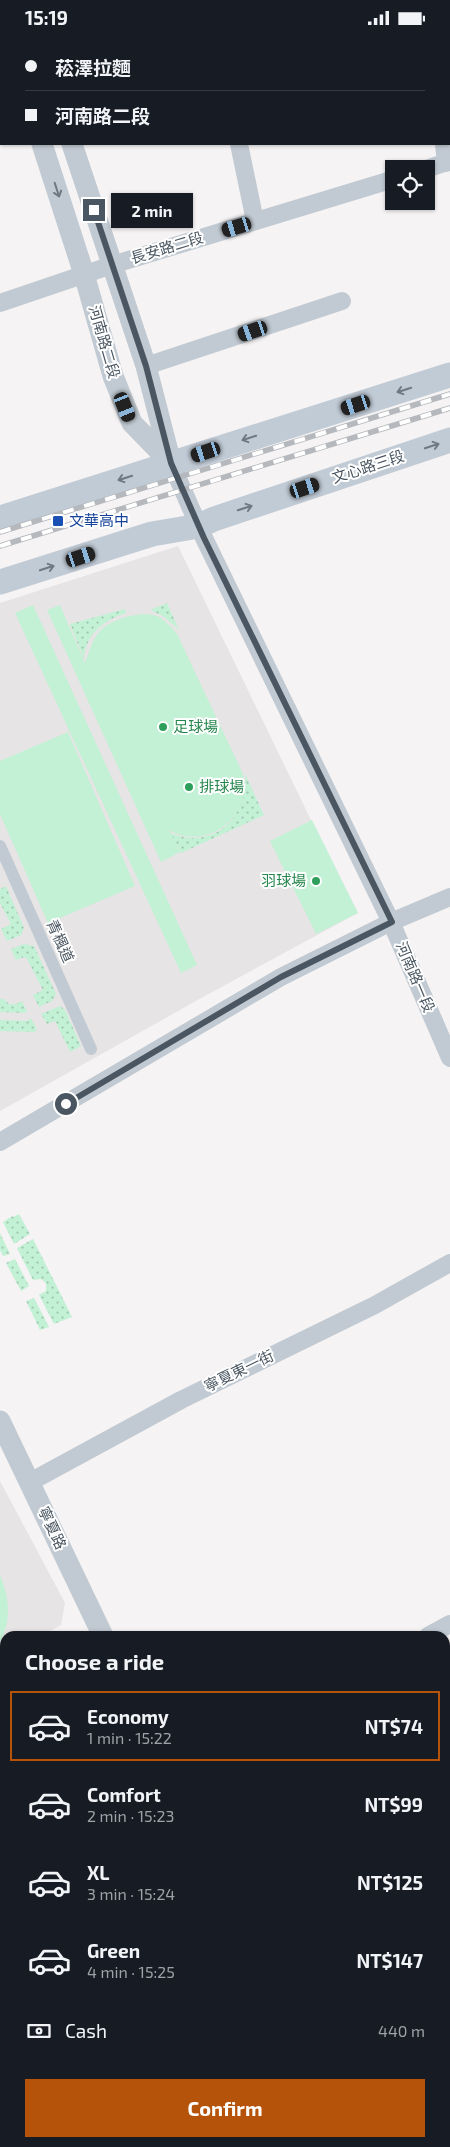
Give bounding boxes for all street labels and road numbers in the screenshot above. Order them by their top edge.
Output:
street label: 長安路二段 [128,227,205,267]
street label: 河南路二段 [86,303,124,380]
street label: 文心路三段 [329,446,406,486]
street label: 青楓道 [44,916,78,965]
street label: 河南路一段 [393,939,439,1015]
street label: 寧夏東一街 [201,1346,276,1395]
street label: 寧夏路 [35,1503,71,1552]

